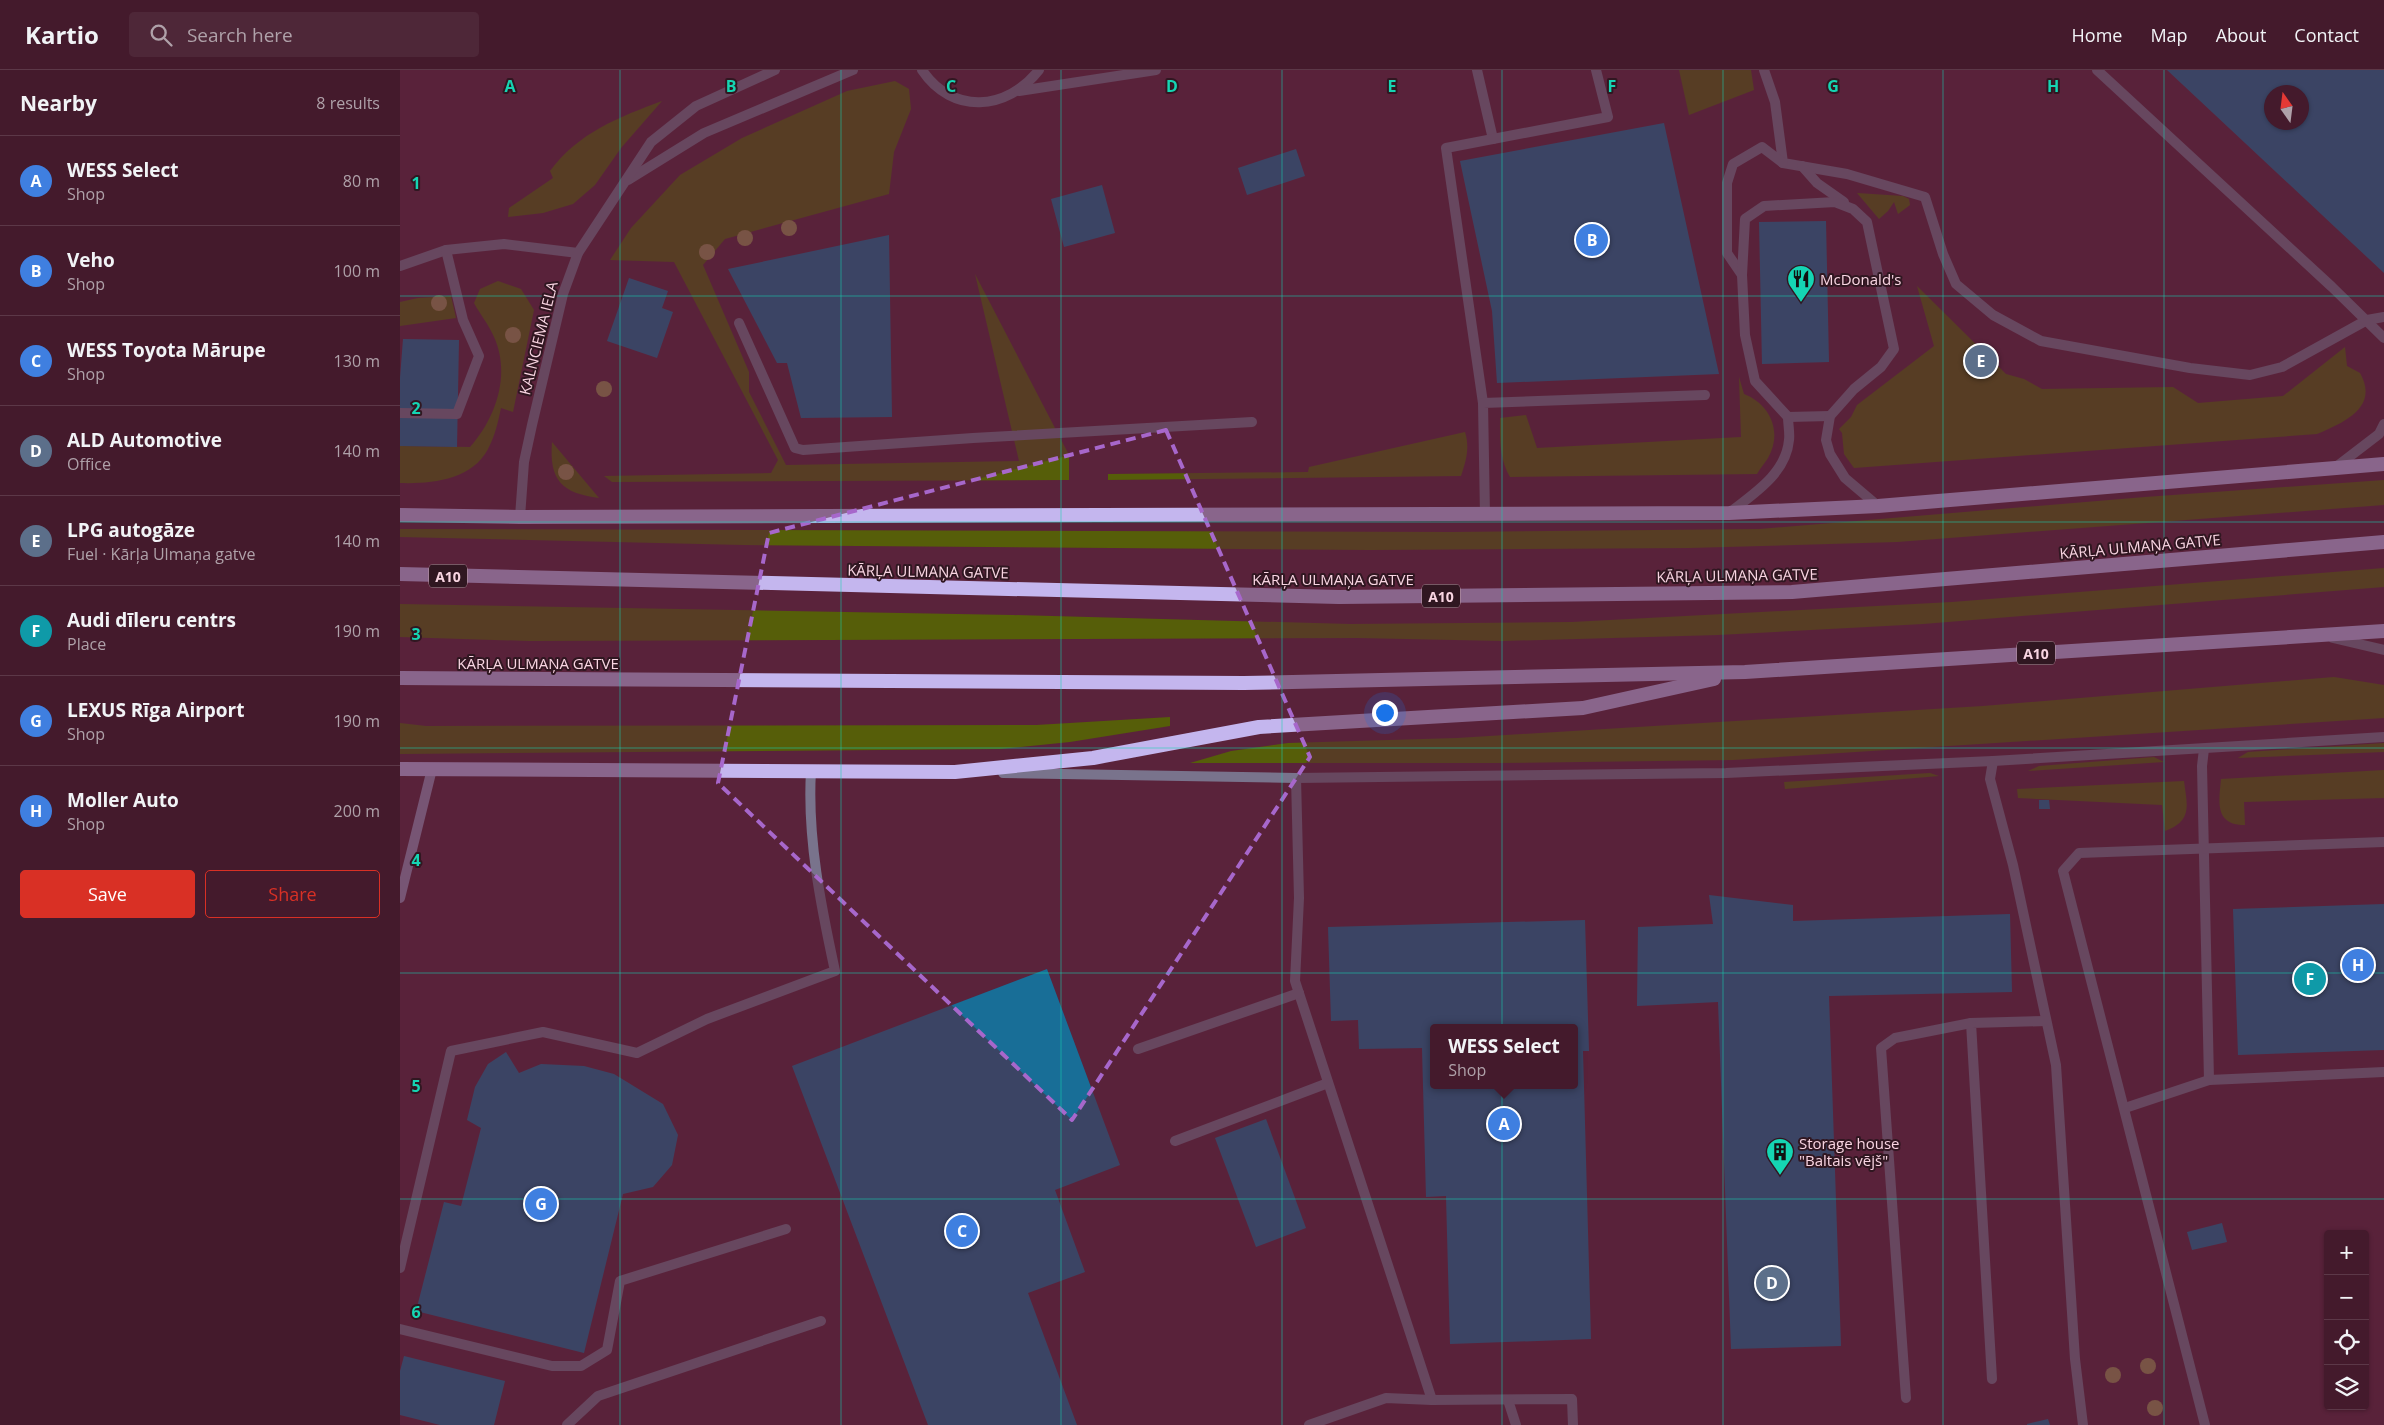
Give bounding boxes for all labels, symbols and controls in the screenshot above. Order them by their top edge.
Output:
search box [129,12,479,57]
text: Kartio [25,18,99,51]
icon: search [147,21,175,49]
text: Search here [187,22,293,48]
text: Home [2072,23,2122,47]
text: Map [2150,23,2188,47]
text: About [2216,23,2266,47]
text: Contact [2294,23,2359,47]
text: A [504,75,516,97]
text: B [726,75,736,97]
text: C [946,75,956,97]
text: D [1166,75,1178,97]
text: E [1388,75,1397,97]
text: F [1608,75,1616,97]
text: G [1827,75,1839,97]
text: H [2047,75,2059,97]
north arrow [2264,85,2309,130]
text: Nearby [20,89,97,117]
text: 8 results [316,92,380,114]
text: WESS Select [67,157,179,183]
text: A [30,170,42,192]
text: 80 m [343,170,380,192]
text: 1 [411,172,421,194]
text: Shop [67,183,105,205]
pin: B [1576,221,1608,259]
text: Veho [67,247,115,273]
text: B [31,260,41,282]
text: 100 m [334,260,380,282]
restaurant icon: McDonald's [1786,264,1816,303]
place label: McDonald's [1820,269,1902,289]
text: Shop [67,273,105,295]
street label: KALNCIEMA IELA [514,279,562,397]
text: WESS Toyota Mārupe [67,337,266,363]
pin: E [1965,342,1997,380]
text: C [31,350,41,372]
text: 130 m [334,350,380,372]
text: Shop [67,363,105,385]
text: 2 [411,397,421,419]
text: ALD Automotive [67,427,222,453]
text: D [30,440,42,462]
text: 140 m [334,440,380,462]
text: Office [67,453,111,475]
text: LPG autogāze [67,517,195,543]
street label: KĀRĻA ULMAŅA GATVE [2059,529,2221,563]
text: E [32,530,40,552]
text: 140 m [334,530,380,552]
text: Fuel · Kārļa Ulmaņa gatve [67,543,255,565]
street label: KĀRĻA ULMAŅA GATVE [847,560,1009,582]
road number: A10 [429,564,467,588]
street label: KĀRĻA ULMAŅA GATVE [1656,564,1818,586]
street label: KĀRĻA ULMAŅA GATVE [1252,569,1414,589]
road number: A10 [1422,584,1460,608]
text: Audi dīleru centrs [67,607,236,633]
text: F [32,620,40,642]
text: 190 m [334,620,380,642]
text: 3 [411,623,421,645]
text: Place [67,633,106,655]
road number: A10 [2017,642,2055,664]
street label: KĀRĻA ULMAŅA GATVE [457,653,619,673]
text: LEXUS Rīga Airport [67,697,245,723]
your location [1372,700,1398,726]
text: G [30,710,42,732]
text: 190 m [334,710,380,732]
text: Shop [67,723,105,745]
text: Moller Auto [67,787,179,813]
text: H [30,800,42,822]
text: 200 m [334,800,380,822]
text: Shop [67,813,105,835]
text: 4 [411,849,421,871]
button: Save [20,870,195,918]
button: Share [205,870,380,918]
pin: H [2342,946,2374,984]
pin: F [2294,960,2326,998]
popup [1430,1024,1578,1089]
text: WESS Select [1448,1033,1560,1059]
text: Shop [1448,1059,1486,1081]
text: 5 [411,1075,421,1097]
pin: A [1488,1105,1520,1143]
place label: Storage house "Baltais vējš" [1799,1133,1900,1170]
building icon: Storage house "Baltais vējš" [1765,1137,1795,1176]
pin: G [525,1185,557,1223]
pin: C [946,1212,978,1250]
map controls [2324,1230,2369,1410]
button: + [2324,1230,2369,1275]
pin: D [1756,1264,1788,1302]
button: − [2324,1275,2369,1320]
text: 6 [411,1301,421,1323]
button: locate [2324,1320,2369,1365]
button: layers [2324,1365,2369,1410]

